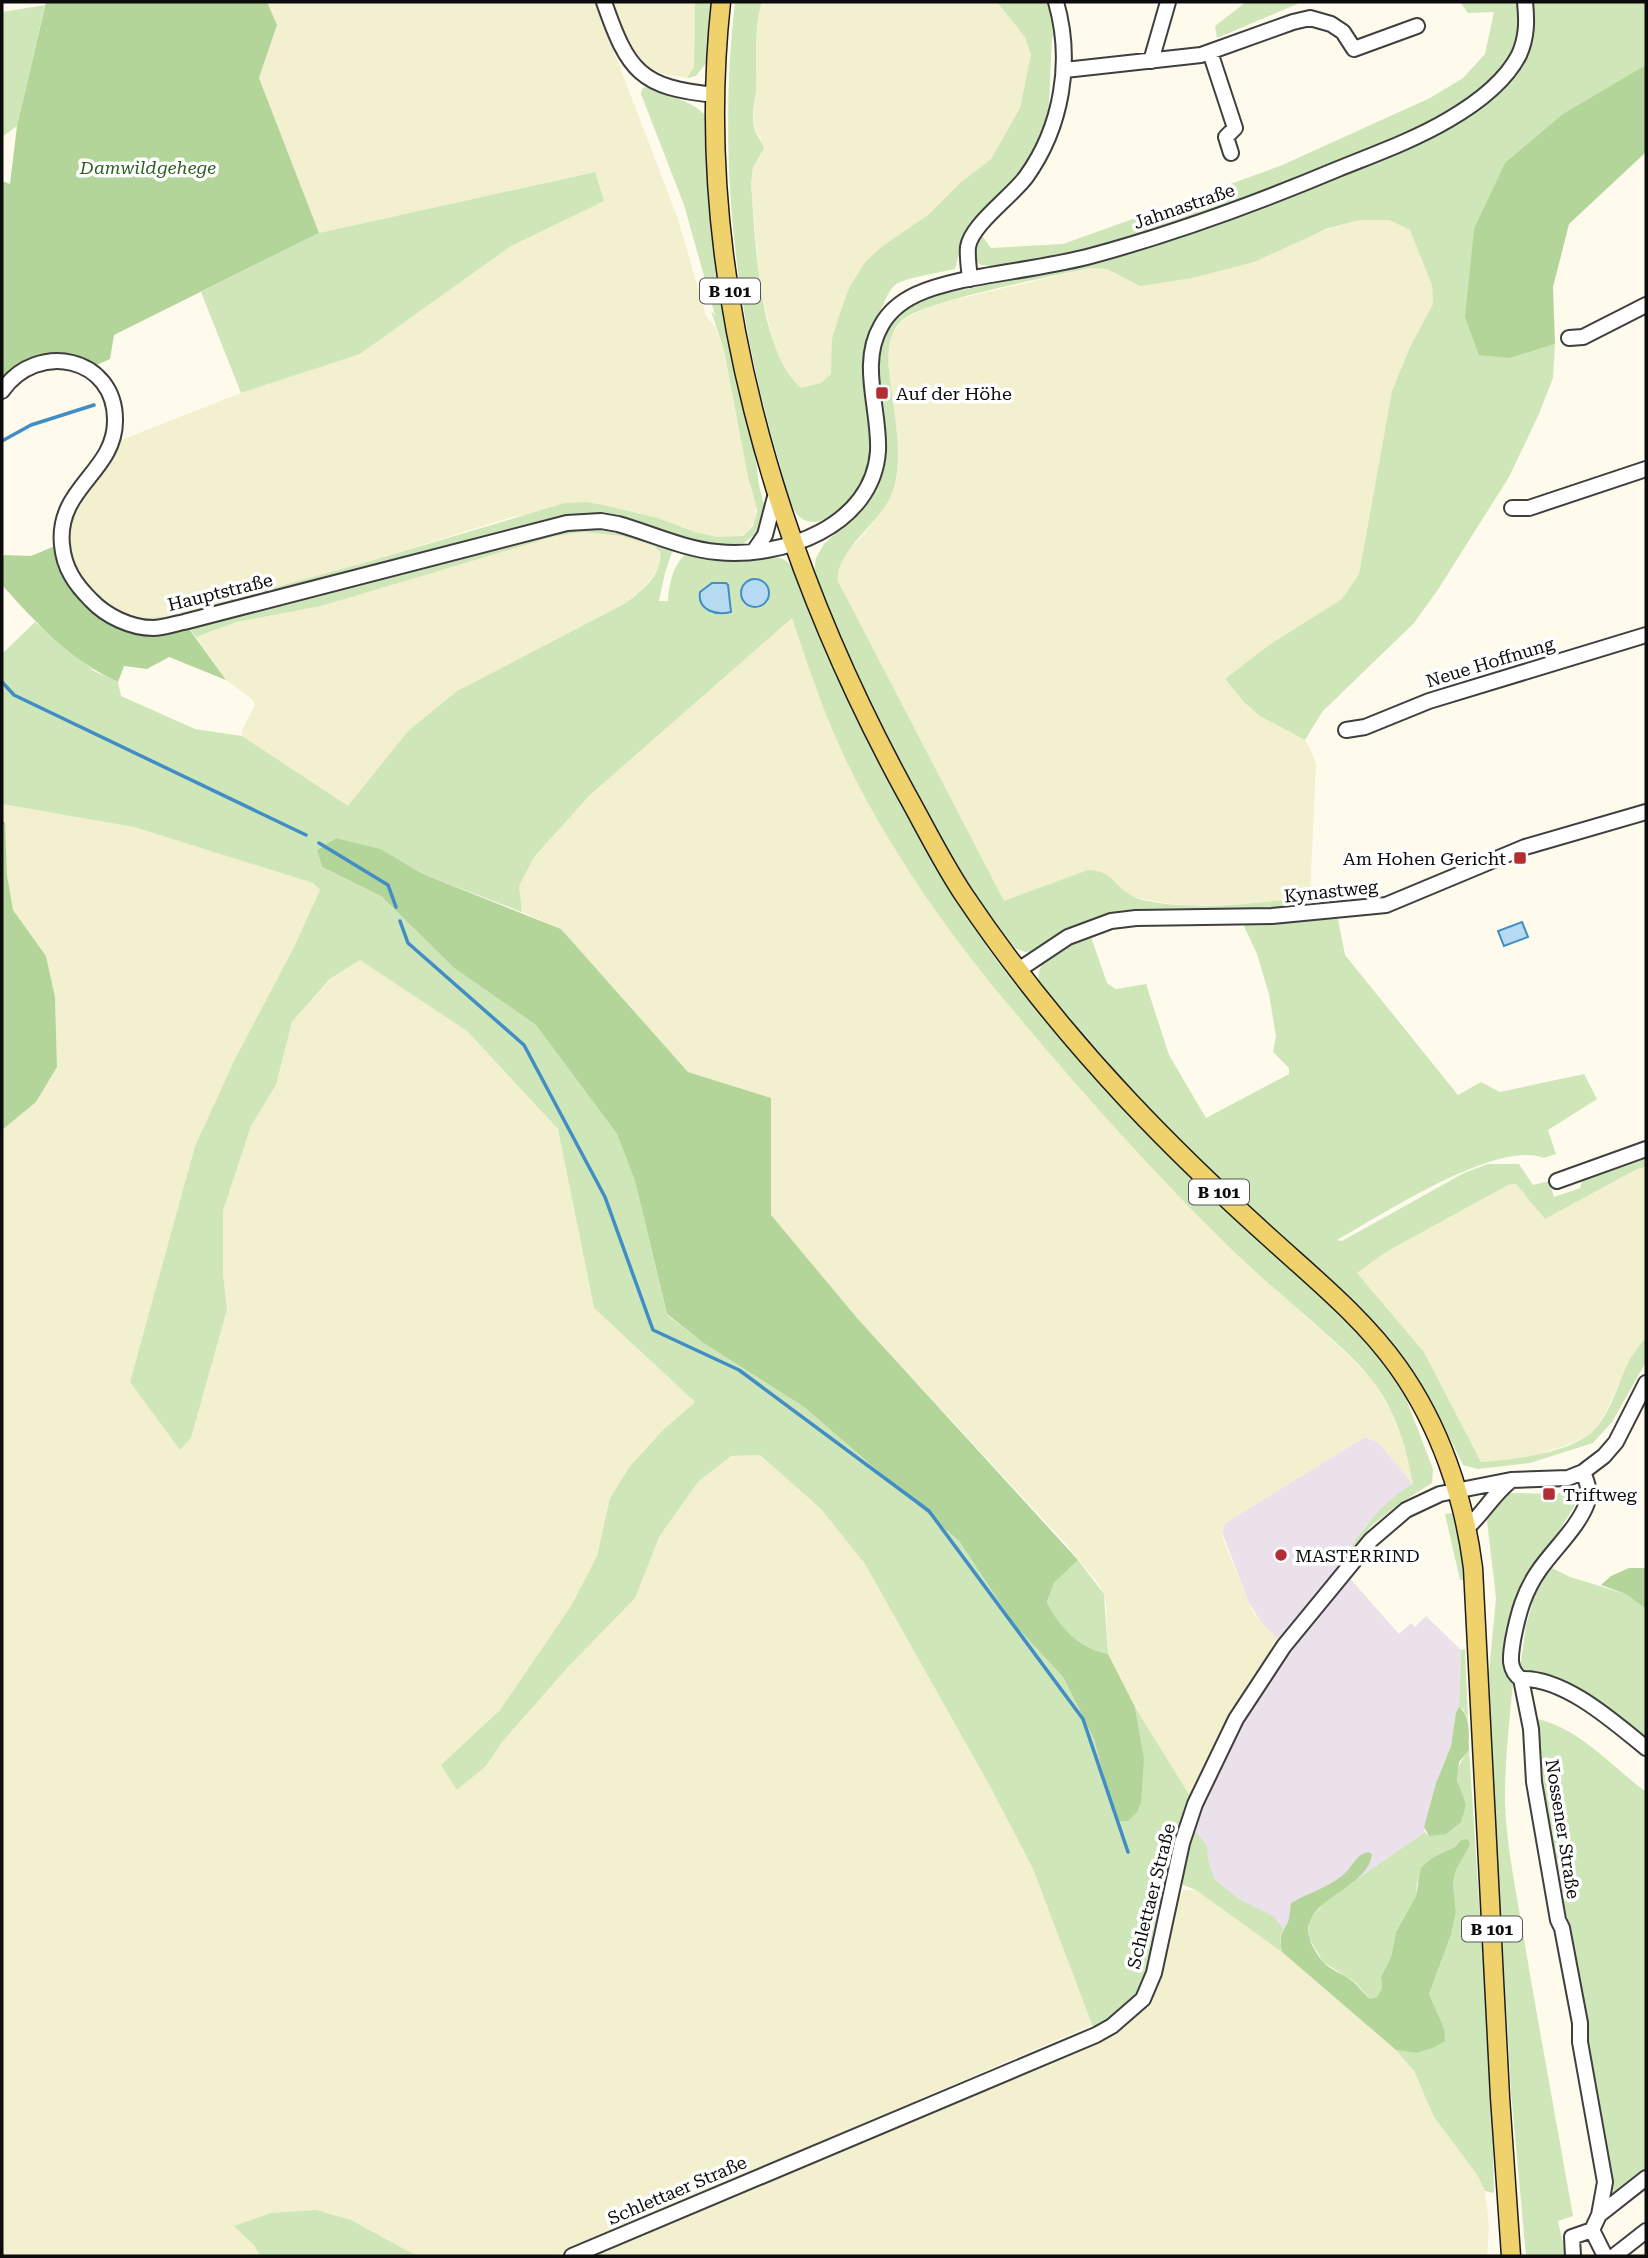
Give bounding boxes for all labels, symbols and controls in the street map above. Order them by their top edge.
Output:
park label: Damwildgehege [79,157,216,178]
street label: Jahnastraße [1131,179,1238,233]
road number: B 101 [700,278,760,304]
place label: Auf der Höhe [896,383,1012,404]
marker: Auf der Höhe [874,385,890,401]
street label: Hauptstraße [165,569,275,615]
street label: Neue Hoffnung [1423,632,1557,691]
place label: Am Hohen Gericht [1343,848,1506,869]
marker: Am Hohen Gericht [1512,850,1528,866]
street label: Kynastweg [1283,876,1380,906]
road number: B 101 [1189,1180,1249,1204]
place label: Triftweg [1563,1484,1638,1505]
marker: Triftweg [1541,1486,1557,1502]
place label: MASTERRIND [1295,1545,1420,1566]
marker: MASTERRIND [1273,1547,1289,1563]
street label: Nossener Straße [1542,1758,1584,1901]
street label: Schlettaer Straße [1123,1821,1179,1971]
road number: B 101 [1462,1916,1522,1941]
street label: Schlettaer Straße [604,2151,750,2229]

